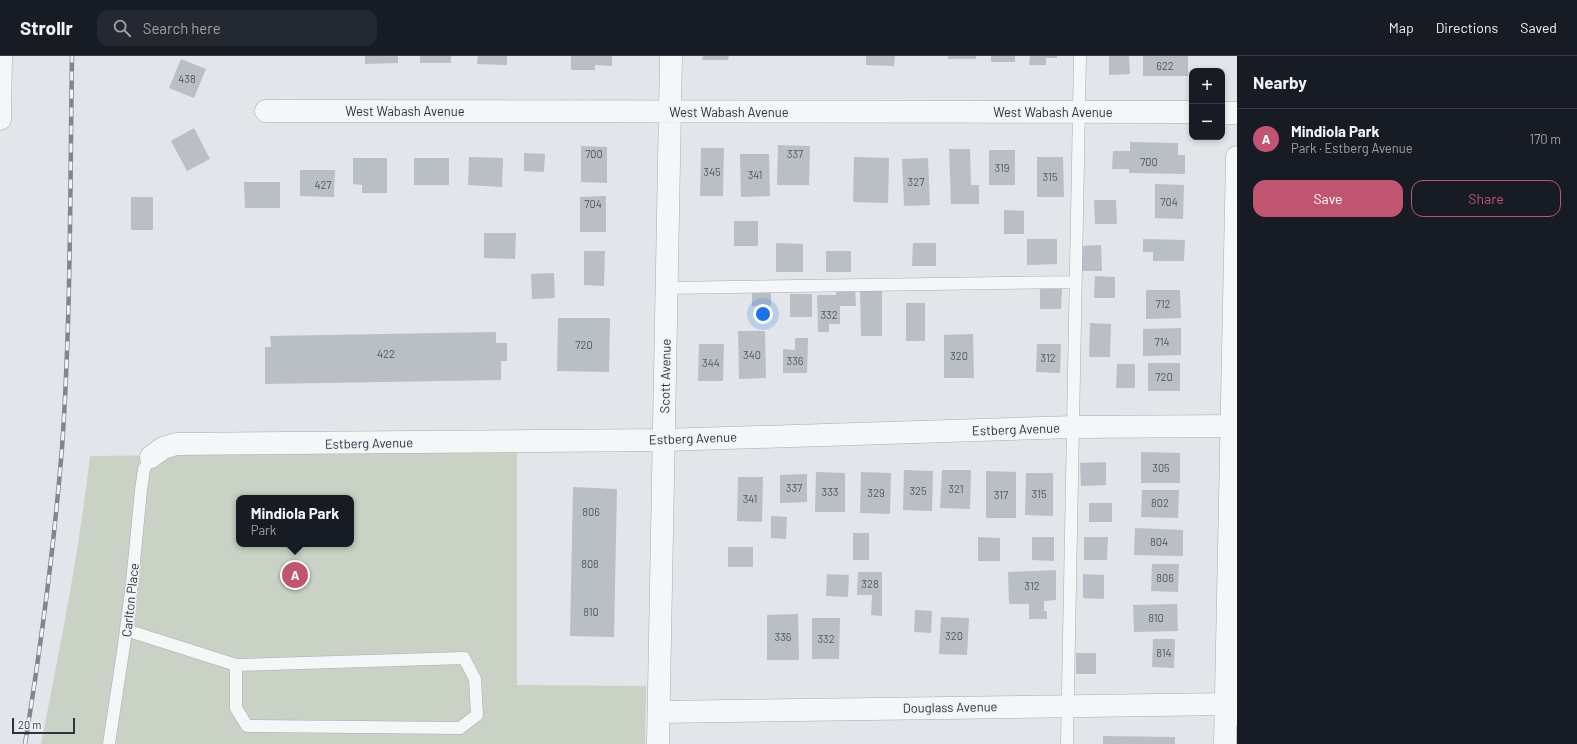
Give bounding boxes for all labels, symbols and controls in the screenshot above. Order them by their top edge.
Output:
search box [97,10,377,46]
text: Strollr [20,16,73,39]
icon: search [111,17,133,39]
text: Search here [143,19,221,37]
text: Map [1389,19,1414,36]
text: Directions [1436,19,1498,36]
text: Saved [1520,19,1557,36]
house number: 622 [1156,59,1174,72]
map controls [1189,68,1225,140]
button: + [1189,68,1225,104]
house number: 438 [178,72,196,85]
text: Nearby [1253,72,1307,92]
street label: West Wabash Avenue [345,103,465,119]
street label: West Wabash Avenue [669,104,789,120]
street label: West Wabash Avenue [993,104,1113,120]
button: − [1189,104,1225,140]
text: Mindiola Park [1291,122,1379,140]
text: A [1262,131,1270,147]
text: 170 m [1530,131,1561,147]
text: Park · Estberg Avenue [1291,140,1413,156]
house number: 700 [585,147,603,160]
house number: 337 [787,147,803,160]
house number: 700 [1140,155,1158,168]
house number: 319 [994,161,1010,174]
house number: 345 [703,165,721,178]
house number: 341 [748,168,762,181]
house number: 315 [1042,170,1058,183]
house number: 327 [908,175,924,188]
house number: 427 [314,178,332,191]
button: Save [1253,180,1403,217]
button: Share [1411,180,1561,217]
house number: 704 [1160,195,1178,208]
house number: 704 [584,197,602,210]
house number: 712 [1156,297,1171,310]
your location [753,304,773,324]
house number: 332 [820,308,838,321]
house number: 714 [1154,335,1170,348]
house number: 720 [575,338,593,351]
street label: Scott Avenue [656,338,674,413]
house number: 422 [377,347,395,360]
house number: 340 [743,348,761,361]
house number: 320 [950,349,968,362]
house number: 312 [1040,351,1056,364]
house number: 336 [787,354,804,367]
house number: 344 [702,356,720,369]
house number: 720 [1155,370,1173,383]
street label: Estberg Avenue [972,419,1060,439]
street label: Estberg Avenue [649,428,737,448]
street label: Estberg Avenue [325,434,413,452]
house number: 305 [1152,461,1170,474]
house number: 337 [786,481,802,494]
house number: 321 [948,482,964,495]
house number: 325 [909,484,927,497]
house number: 333 [822,485,839,498]
house number: 329 [867,486,885,499]
house number: 315 [1031,487,1047,500]
house number: 317 [994,488,1008,501]
house number: 341 [743,492,757,505]
popup [236,495,354,547]
house number: 802 [1151,496,1169,509]
text: Mindiola Park [251,504,339,522]
house number: 806 [582,505,600,518]
text: Park [251,522,276,538]
house number: 804 [1150,535,1168,548]
house number: 808 [581,557,599,570]
pin: A [282,560,308,590]
street label: Carlton Place [118,562,142,638]
house number: 806 [1156,571,1174,584]
house number: 328 [861,577,879,590]
house number: 312 [1024,579,1040,592]
house number: 810 [583,605,599,618]
house number: 810 [1148,611,1164,624]
house number: 320 [945,629,963,642]
house number: 336 [775,630,792,643]
house number: 332 [817,632,835,645]
house number: 814 [1156,646,1172,659]
street label: Douglass Avenue [902,698,998,716]
scale bar [12,716,75,735]
text: 20 m [18,718,41,731]

